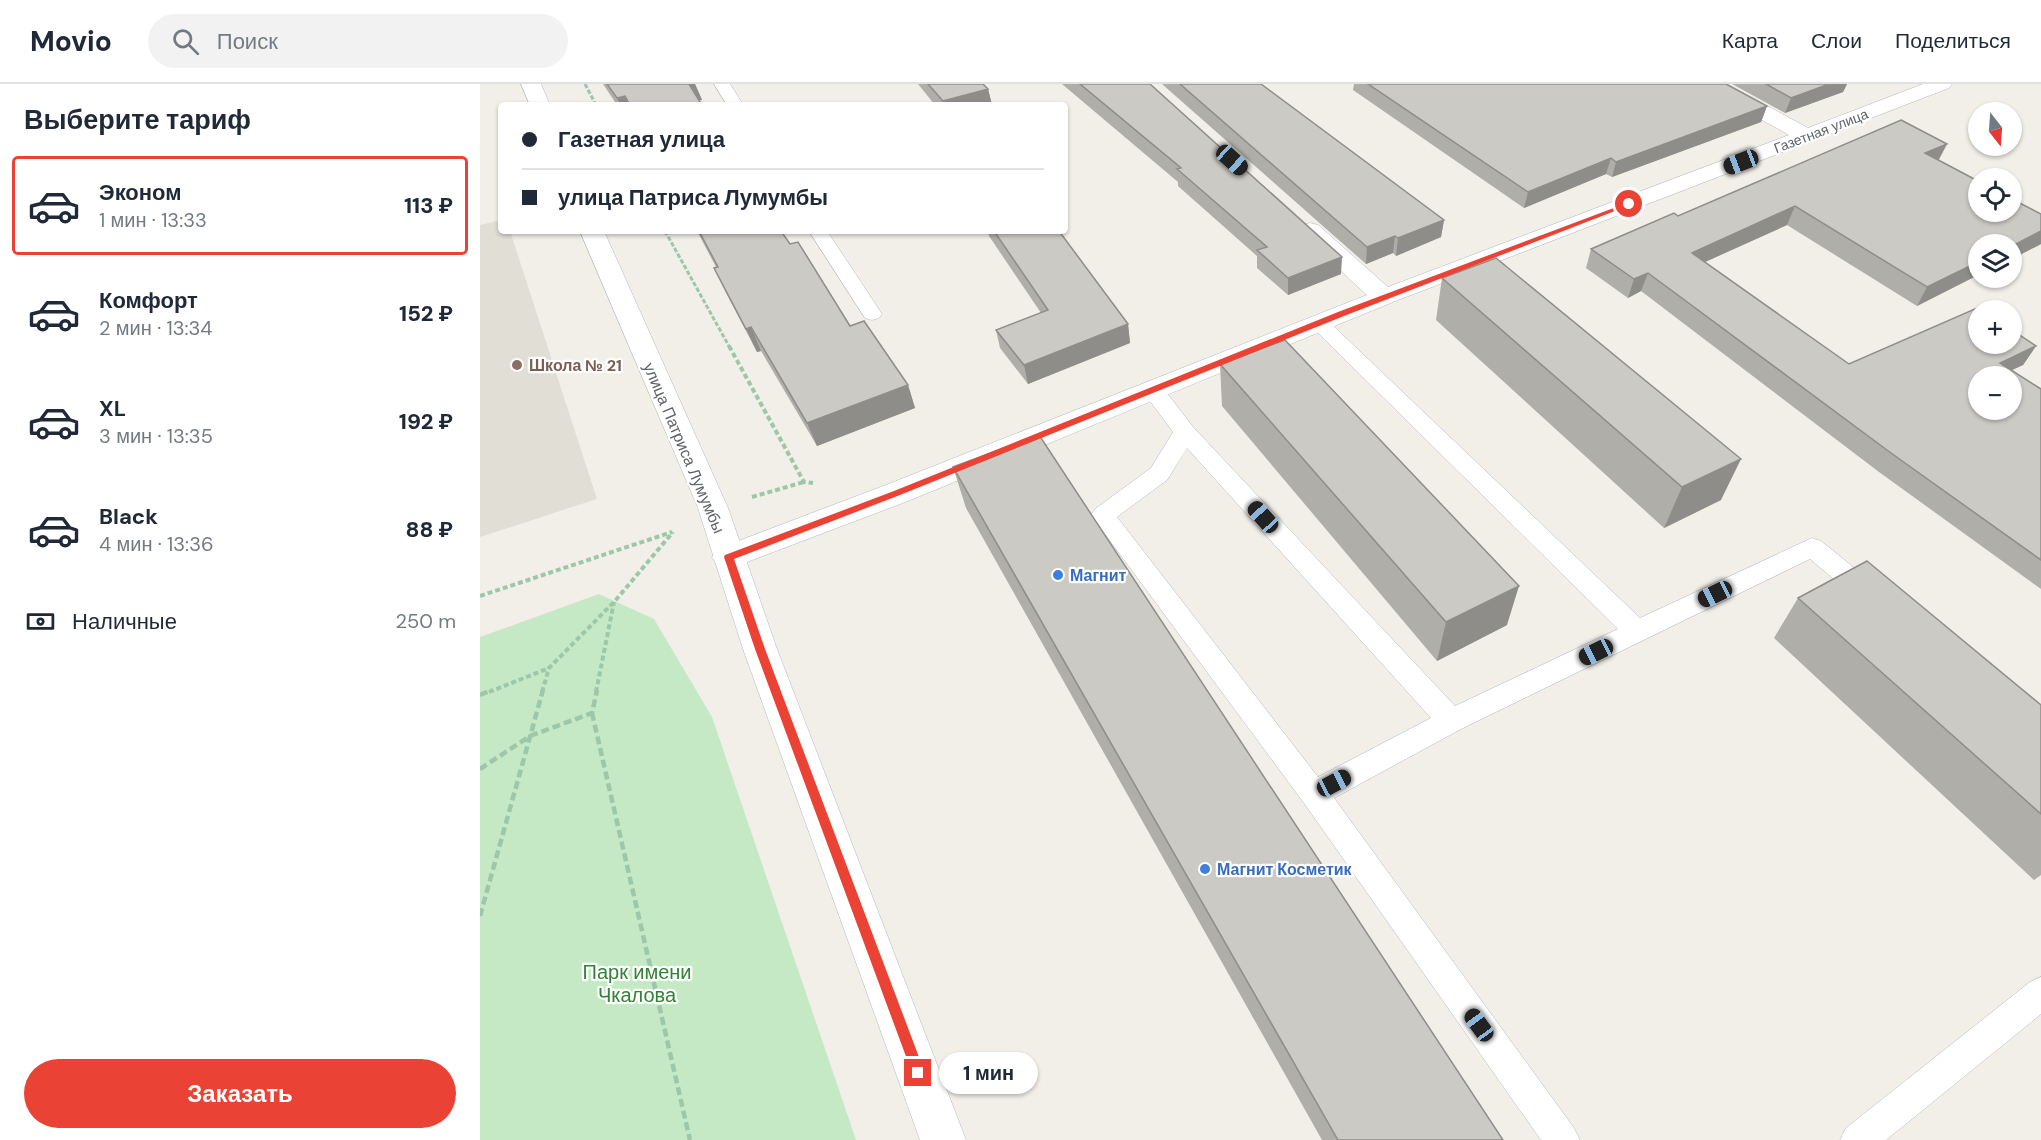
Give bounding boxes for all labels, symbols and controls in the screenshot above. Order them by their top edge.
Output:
search box [148,14,568,68]
text: Movio [30,23,112,60]
icon: search [169,25,202,58]
text: Поиск [217,27,278,56]
text: Карта [1722,27,1778,55]
text: Слои [1811,27,1862,55]
text: Поделиться [1895,27,2011,55]
text: Выберите тариф [24,102,251,137]
north arrow [1968,102,2022,156]
map controls [1968,102,2022,420]
street label: Газетная улица [1771,105,1871,157]
text: Газетная улица [558,125,725,154]
car [1213,141,1251,179]
car [1721,147,1761,177]
button: locate [1968,168,2022,222]
text: Эконом [99,178,182,207]
icon: car [27,179,81,233]
text: улица Патриса Лумумбы [558,183,828,212]
route start [1615,190,1642,217]
text: 113 ₽ [404,191,453,220]
text: 1 мин · 13:33 [99,207,207,233]
button: layers [1968,234,2022,288]
text: Комфорт [99,286,198,315]
icon: car [27,287,81,341]
text: 152 ₽ [399,299,453,328]
button: + [1968,300,2022,354]
text: 2 мин · 13:34 [99,315,212,341]
place label: Школа № 21 [529,355,622,376]
marker: Школа № 21 [510,358,524,372]
street label: улица Патриса Лумумбы [638,359,730,537]
button: − [1968,366,2022,420]
text: XL [99,394,126,423]
icon: car [27,395,81,449]
text: 192 ₽ [399,407,453,436]
text: 3 мин · 13:35 [99,423,213,449]
car [1244,498,1282,536]
text: Black [99,502,158,531]
icon: car [27,503,81,557]
text: 88 ₽ [406,515,453,544]
text: 4 мин · 13:36 [99,531,214,557]
place label: Магнит [1070,565,1127,586]
marker: Магнит [1051,568,1065,582]
car [1695,578,1735,610]
icon: cash [24,605,57,638]
text: Наличные [72,607,177,636]
text: 250 m [395,608,456,634]
car [1576,636,1616,668]
car [1314,767,1354,799]
place label: Магнит Косметик [1217,859,1353,880]
marker: Магнит Косметик [1198,862,1212,876]
park label: Парк имени Чкалова [583,959,691,1008]
car [1461,1005,1497,1045]
callout: 1 мин [939,1052,1038,1094]
button: Заказать [24,1059,456,1128]
route end [904,1059,931,1086]
text: 1 мин [963,1060,1014,1086]

